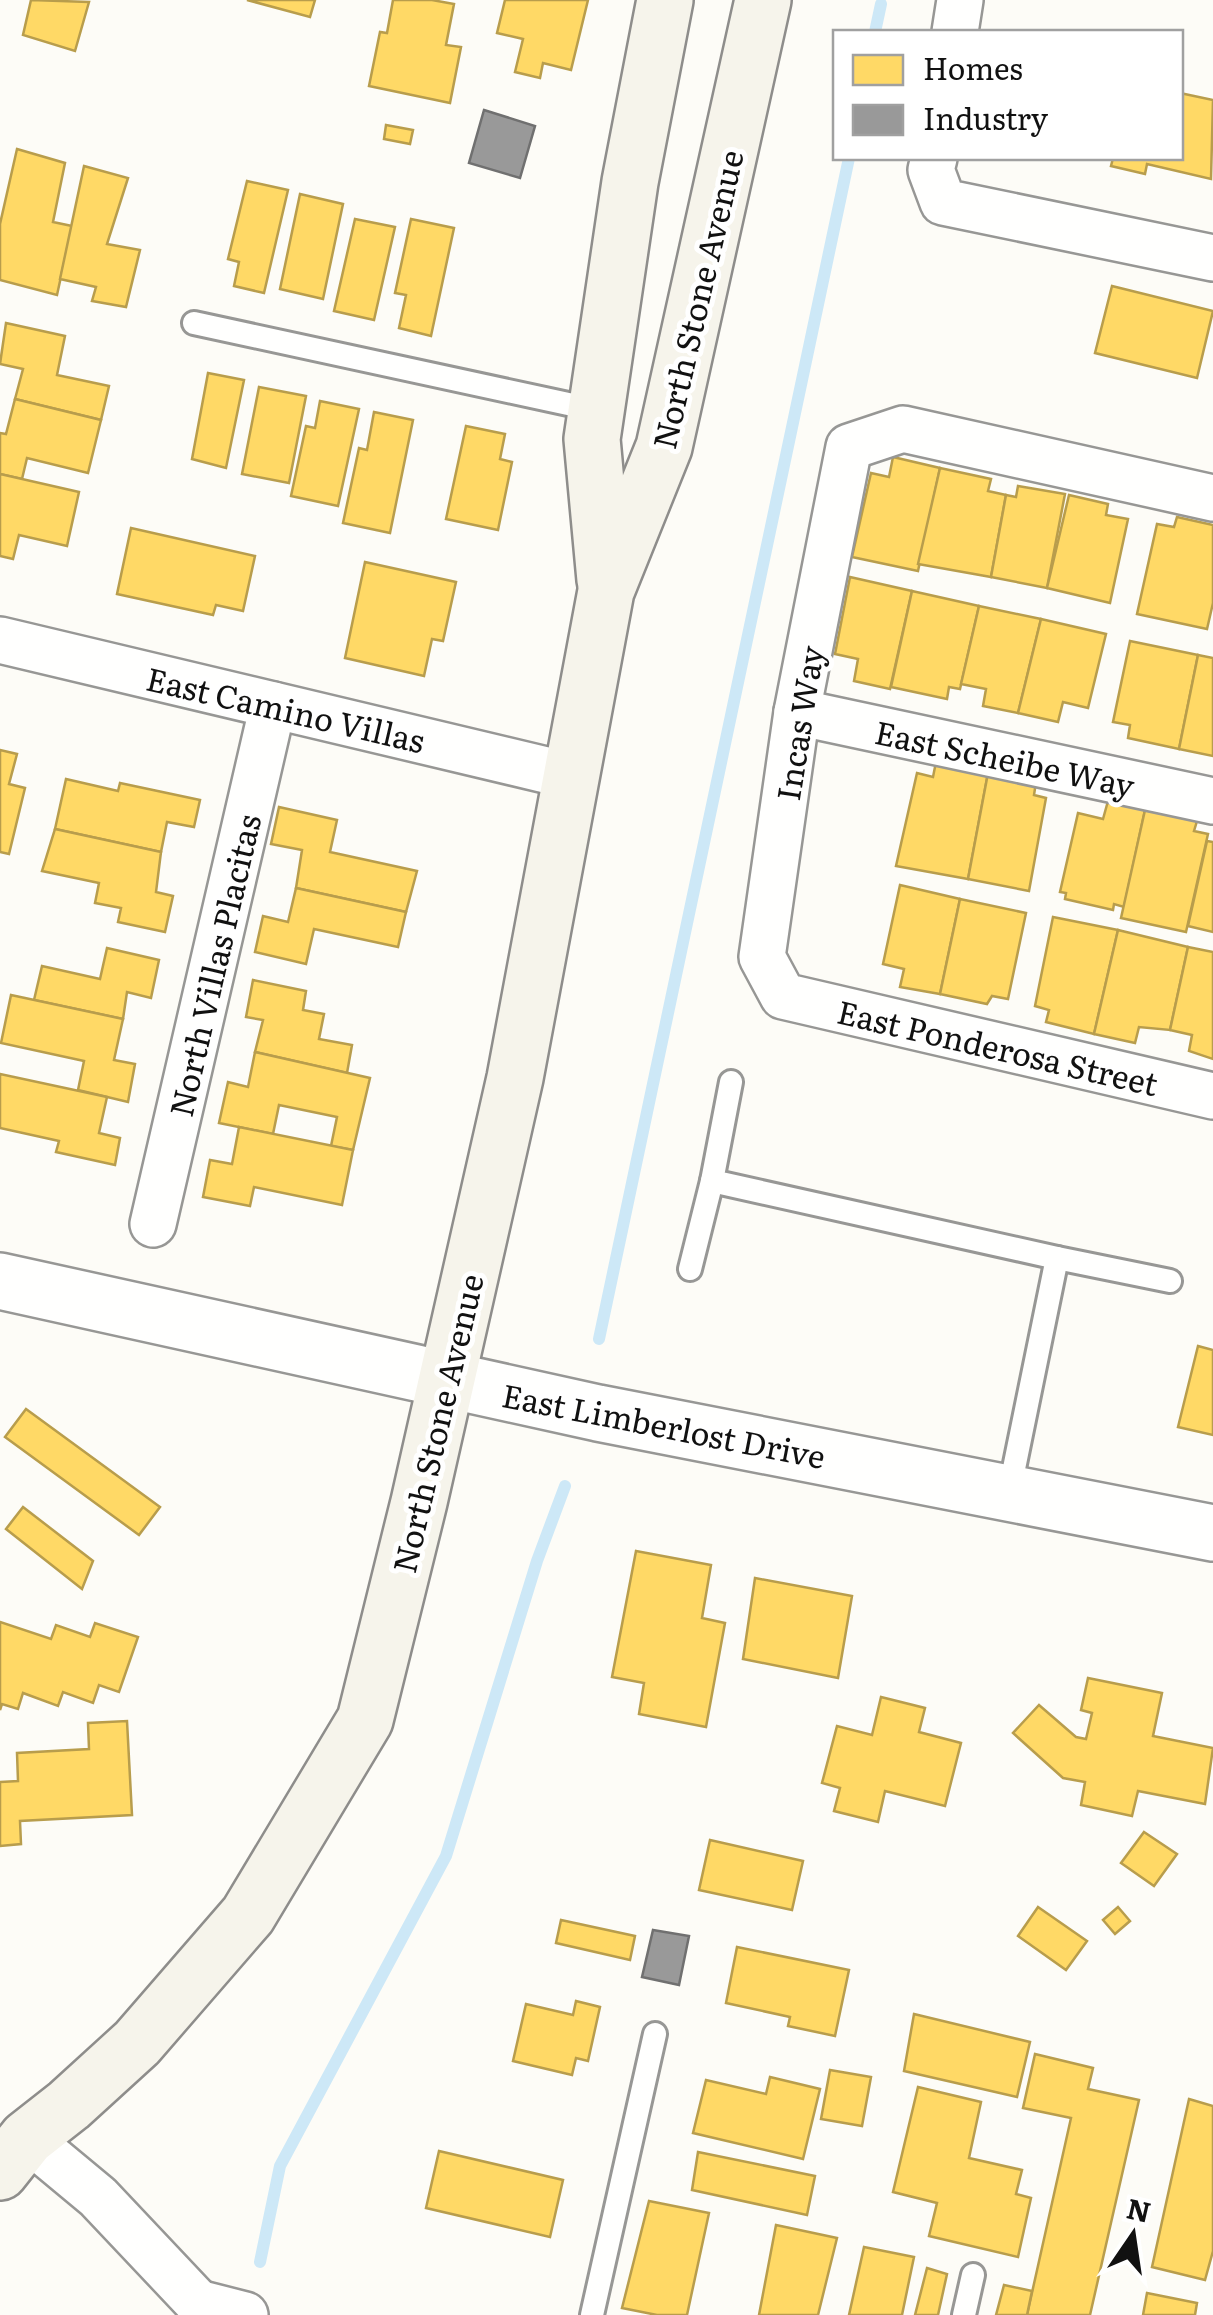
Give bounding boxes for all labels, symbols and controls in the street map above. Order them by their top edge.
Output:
legend [833,30,1183,160]
text: Homes [923,45,1023,89]
text: Industry [923,95,1049,139]
street label: North Stone Avenue [638,145,754,453]
street label: Incas Way [762,642,834,804]
street label: East Camino Villas [142,653,430,763]
street label: East Scheibe Way [871,706,1140,808]
street label: North Villas Placitas [155,809,271,1121]
street label: East Ponderosa Street [833,986,1163,1106]
street label: North Stone Avenue [378,1269,494,1577]
street label: East Limberlost Drive [498,1369,830,1479]
north arrow [1083,2185,1183,2285]
text: N [1123,2186,1155,2232]

